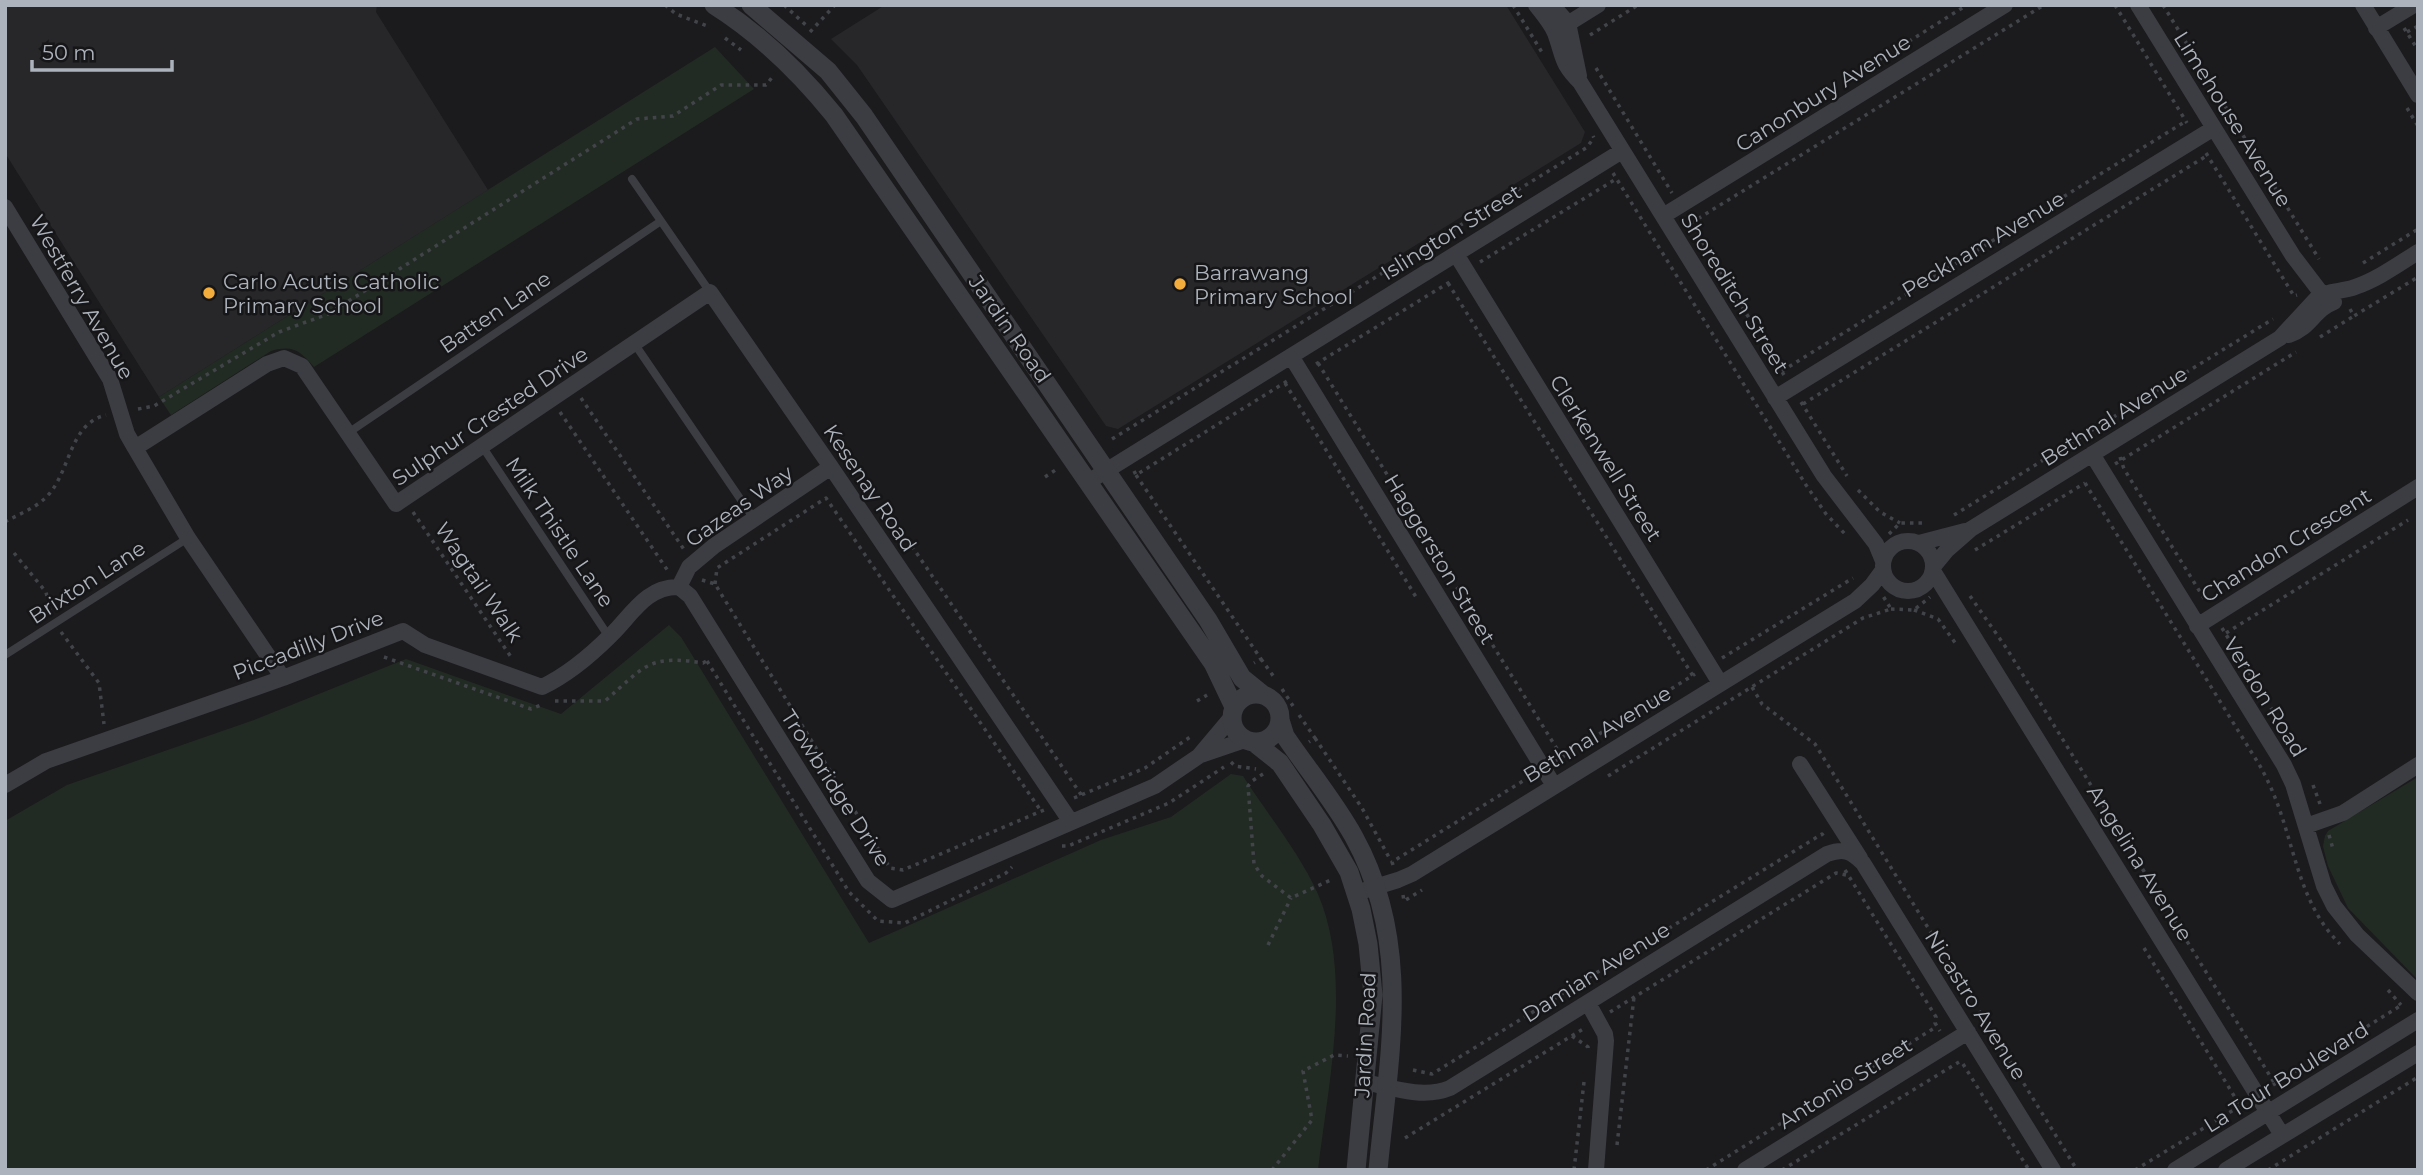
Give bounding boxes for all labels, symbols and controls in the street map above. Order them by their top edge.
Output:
street label: Limehouse Avenue [2169,27,2297,211]
scale bar [32,28,172,72]
street label: Canonbury Avenue [1731,29,1915,157]
text: 50 m [42,40,96,65]
street label: Islington Street [1376,179,1526,285]
street label: Peckham Avenue [1897,186,2069,302]
street label: Shoreditch Street [1676,208,1794,378]
street label: Westferry Avenue [25,210,139,384]
place label: Barrawang Primary School [1194,260,1353,309]
street label: Batten Lane [435,266,555,358]
place label: Carlo Acutis Catholic Primary School [223,269,440,318]
street label: Jardin Road [963,270,1056,388]
marker: Barrawang Primary School [1172,276,1188,292]
marker: Carlo Acutis Catholic Primary School [201,285,217,301]
street label: Sulphur Crested Drive [387,341,593,491]
street label: Bethnal Avenue [2036,361,2192,471]
street label: Clerkenwell Street [1545,370,1667,546]
street label: Kesenay Road [818,420,922,556]
street label: Milk Thistle Lane [501,452,619,612]
street label: Gazeas Way [681,459,798,552]
street label: Haggerston Street [1379,469,1501,649]
street label: Chandon Crescent [2196,483,2376,607]
street label: Wagtail Walk [430,517,528,647]
street label: Brixton Lane [24,535,150,629]
street label: Piccadilly Drive [229,605,387,685]
street label: Verdon Road [2218,633,2312,761]
street label: Bethnal Avenue [1518,680,1676,788]
street label: Trowbridge Drive [776,705,896,871]
street label: Angelina Avenue [2082,780,2198,946]
street label: Damian Avenue [1518,917,1674,1027]
street label: Nicastro Avenue [1920,926,2032,1084]
street label: Jardin Road [1349,972,1381,1099]
street label: La Tour Boulevard [2199,1016,2373,1138]
street label: Antonio Street [1774,1032,1916,1134]

